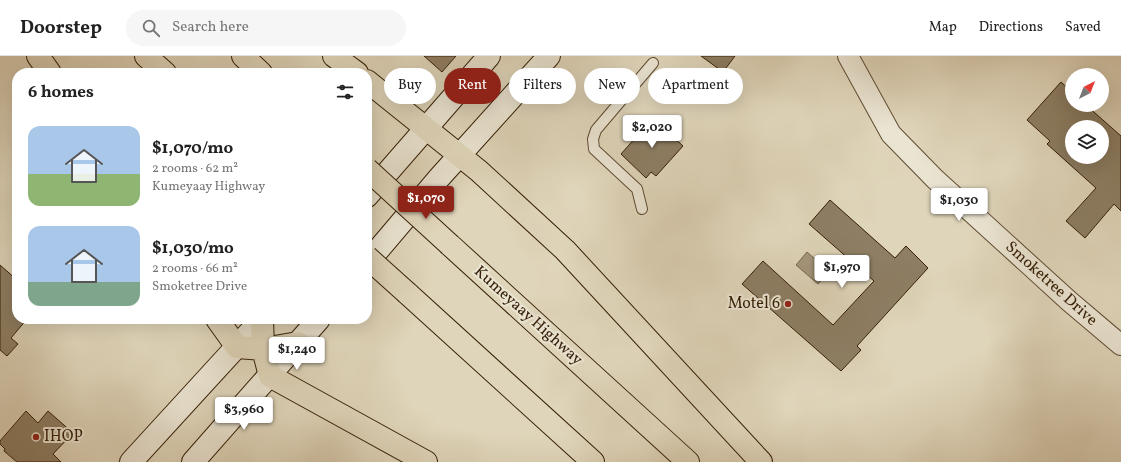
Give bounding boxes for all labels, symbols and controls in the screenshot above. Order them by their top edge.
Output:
search box [126,10,406,46]
text: Doorstep [20,15,102,41]
icon: search [140,17,162,39]
text: Search here [172,17,249,38]
text: Map [929,18,957,37]
text: Directions [979,18,1043,37]
text: Saved [1065,18,1101,37]
chip: Buy [384,68,436,104]
chip: Rent [444,68,501,104]
chip: Filters [509,68,576,104]
chip: New [584,68,640,104]
chip: Apartment [648,68,743,104]
north arrow [1065,68,1109,112]
map controls [1065,68,1109,164]
text: 6 homes [28,81,94,104]
icon: filters [334,81,356,103]
pin: $2,020 [619,115,685,149]
text: $2,020 [632,119,672,137]
button: layers [1065,120,1109,164]
text: $1,070/mo [152,137,233,160]
icon: home [60,142,108,190]
text: 2 rooms · 62 m² [152,160,238,178]
text: Kumeyaay Highway [152,178,265,196]
pin: $1,070 [393,186,459,220]
pin: $1,030 [926,188,992,222]
text: $1,070 [407,190,445,208]
text: $1,030 [940,192,978,210]
text: $1,030/mo [152,237,234,260]
street label: Smoketree Drive [1000,237,1102,331]
icon: home [60,242,108,290]
pin: $1,970 [809,255,875,289]
text: $1,970 [823,259,861,277]
text: 2 rooms · 66 m² [152,260,238,278]
street label: Kumeyaay Highway [469,261,587,371]
text: Smoketree Drive [152,278,247,296]
place label: Motel 6 [728,293,780,315]
marker: Motel 6 [783,299,793,309]
pin: $1,240 [264,337,330,371]
text: $1,240 [278,341,316,359]
pin: $3,960 [211,397,277,431]
text: $3,960 [224,401,264,419]
place label: IHOP [44,426,83,448]
marker: IHOP [31,432,41,442]

